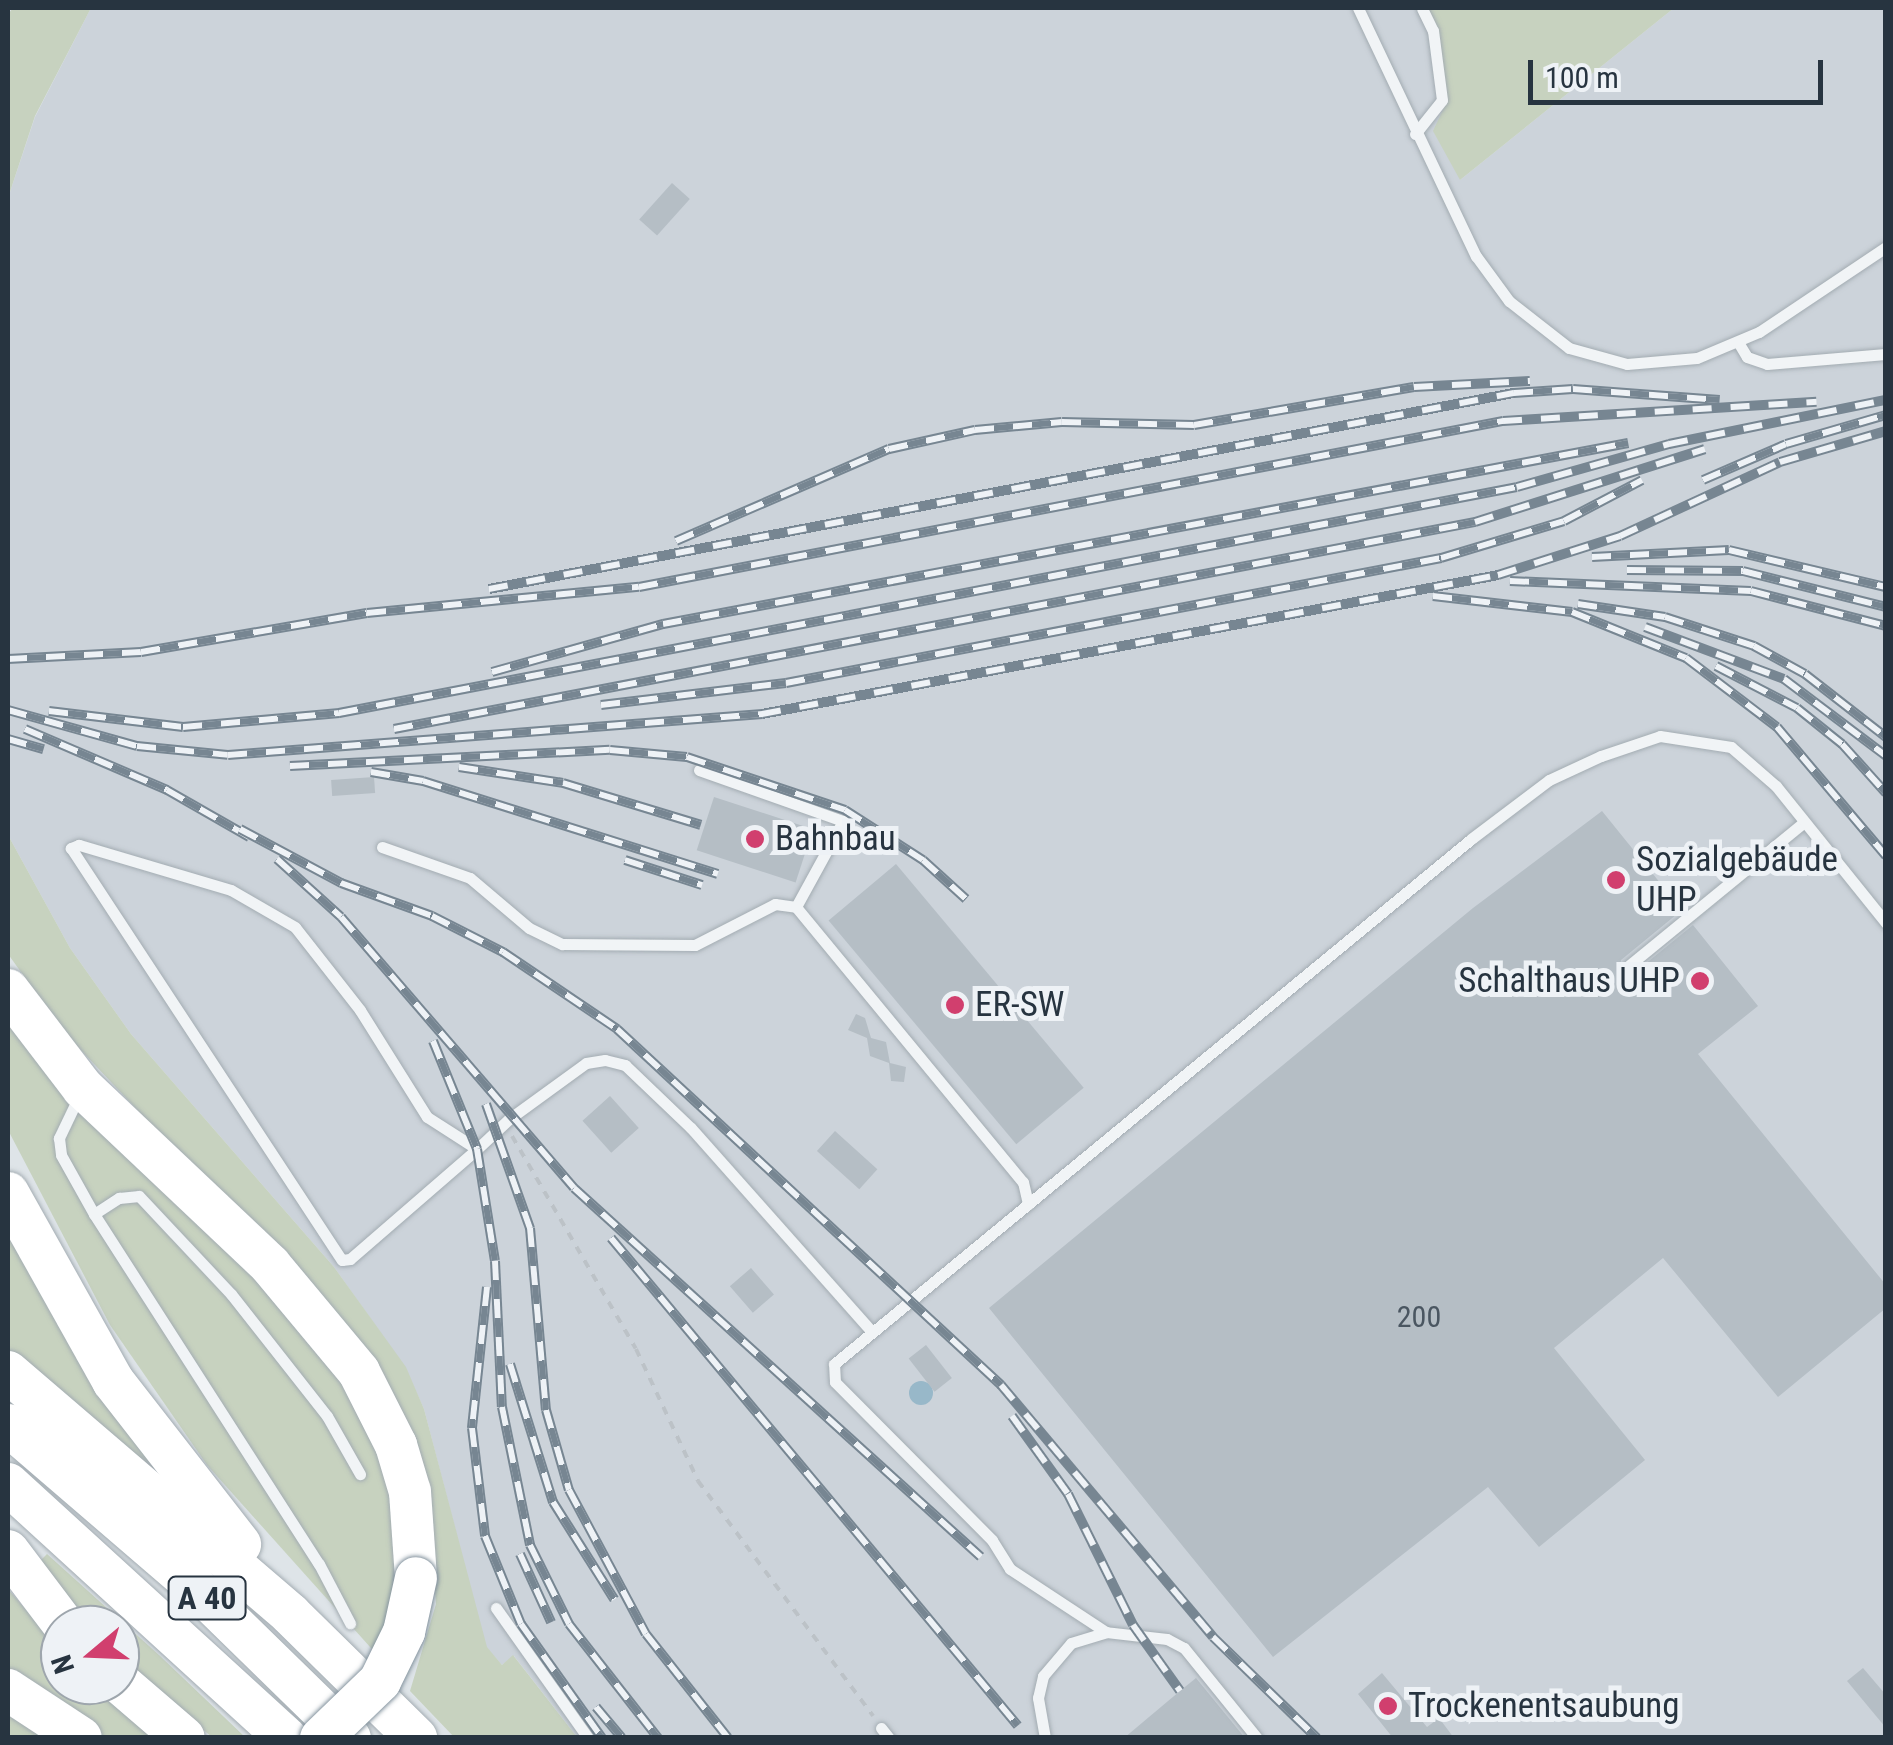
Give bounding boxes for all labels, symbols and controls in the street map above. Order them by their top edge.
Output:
scale bar [1533,40,1828,102]
text: 100 m [1545,60,1619,95]
place label: Bahnbau [775,818,896,860]
marker: Bahnbau [744,828,766,850]
place label: Sozialgebäude UHP [1636,839,1838,921]
marker: Sozialgebäude UHP [1605,869,1627,891]
place label: Schalthaus UHP [1458,960,1680,1002]
marker: Schalthaus UHP [1689,970,1711,992]
place label: ER-SW [975,984,1064,1026]
marker: ER-SW [944,994,966,1016]
house number: 200 [1397,1299,1441,1335]
road number: A 40 [167,1571,247,1625]
north arrow [40,1605,140,1705]
text: N [45,1651,81,1678]
place label: Trockenentsaubung [1408,1685,1680,1727]
marker: Trockenentsaubung [1377,1695,1399,1717]

